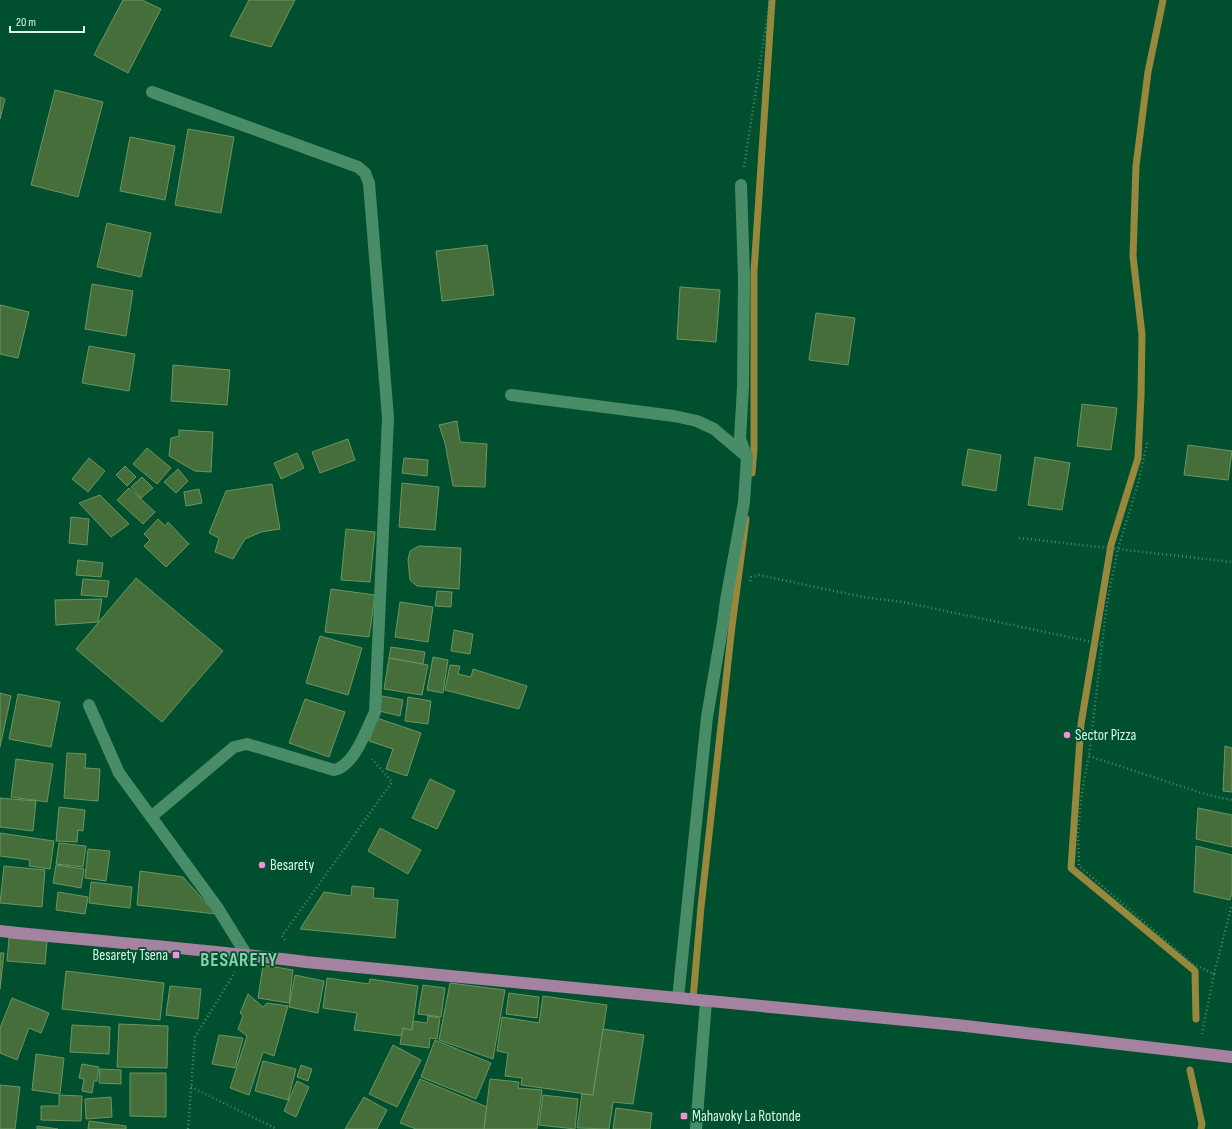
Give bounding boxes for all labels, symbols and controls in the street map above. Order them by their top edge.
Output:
scale bar [10,8,84,34]
text: 20 m [16,15,36,30]
place label: Sector Pizza [1075,726,1137,745]
marker: Sector Pizza [1062,730,1072,740]
place label: Besarety [270,856,314,875]
marker: Besarety [257,860,267,870]
place label: Besarety Tsena [93,946,168,965]
district label: BESARETY [200,949,278,972]
marker: Besarety Tsena [171,950,181,960]
place label: Mahavoky La Rotonde [692,1107,801,1126]
marker: Mahavoky La Rotonde [679,1111,689,1121]

